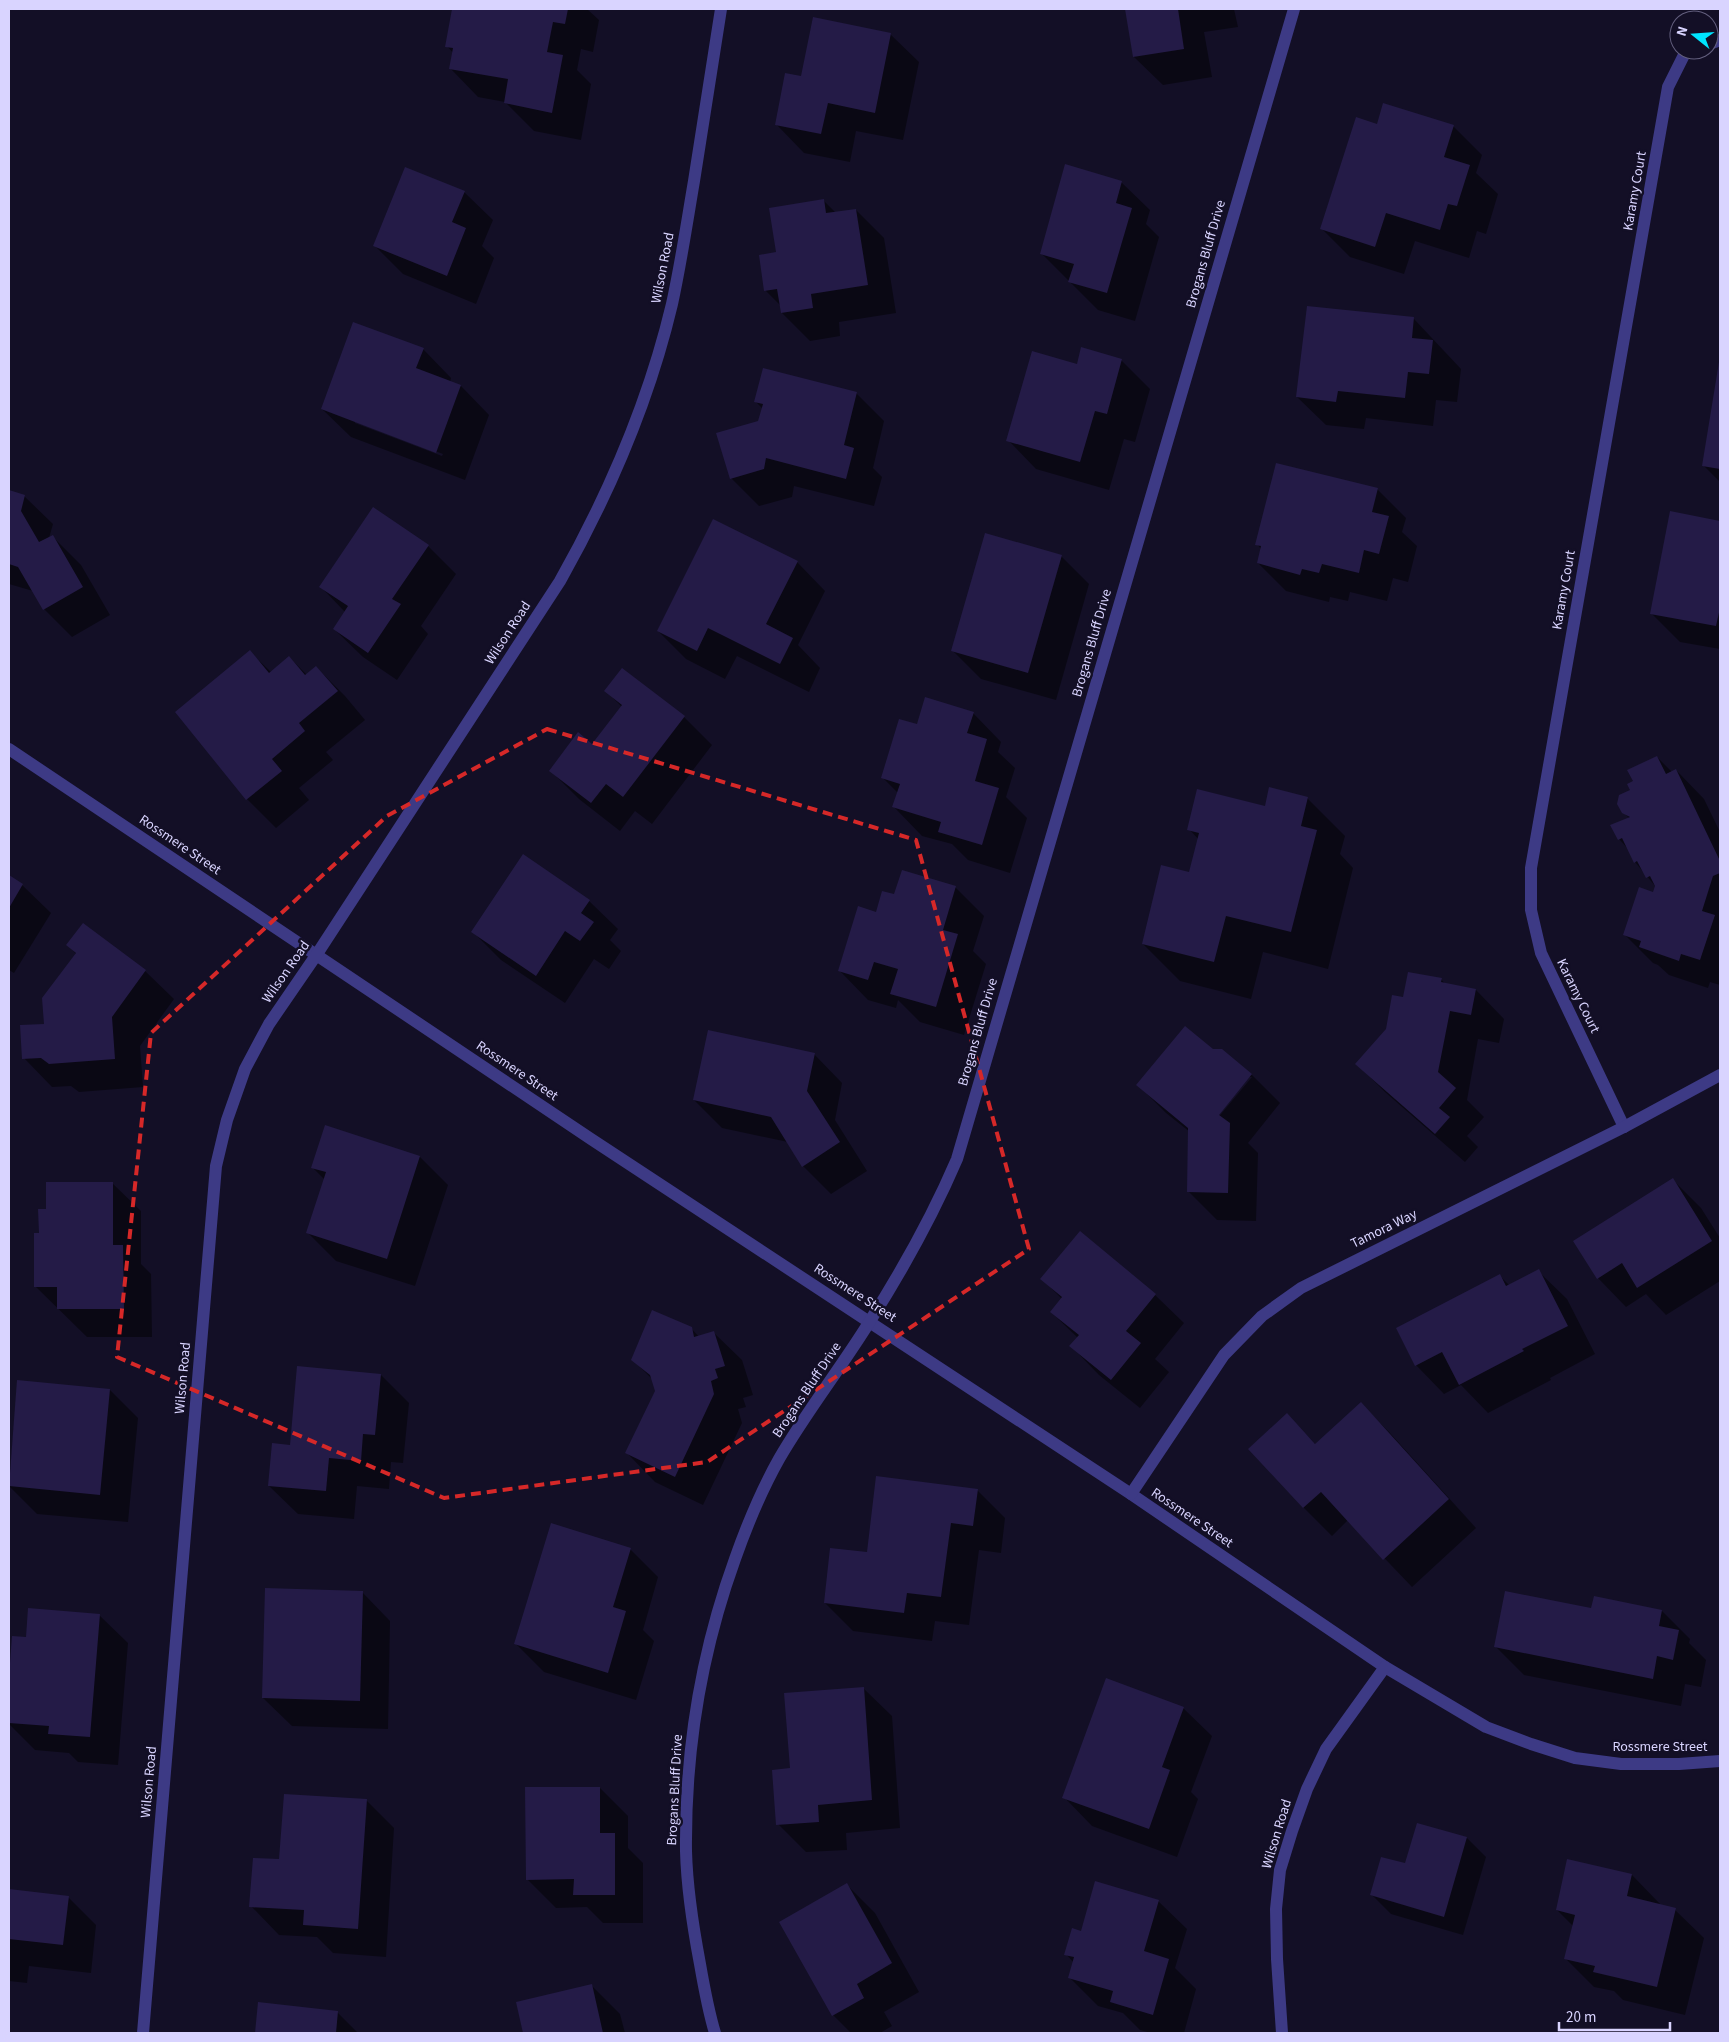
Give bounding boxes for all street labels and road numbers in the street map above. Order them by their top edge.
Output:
street label: Karamy Court [1618,149,1652,232]
street label: Brogans Bluff Drive [1181,198,1231,310]
street label: Wilson Road [646,231,680,305]
street label: Karamy Court [1547,548,1581,631]
street label: Brogans Bluff Drive [1067,587,1117,699]
street label: Wilson Road [480,597,536,669]
street label: Rossmere Street [135,810,225,880]
street label: Wilson Road [257,937,315,1007]
street label: Karamy Court [1551,955,1605,1037]
street label: Brogans Bluff Drive [953,976,1003,1088]
street label: Rossmere Street [472,1036,562,1106]
street label: Tamora Way [1347,1204,1421,1254]
street label: Rossmere Street [810,1259,901,1327]
street label: Brogans Bluff Drive [768,1338,846,1442]
street label: Wilson Road [170,1341,196,1415]
street label: Rossmere Street [1147,1483,1237,1553]
street label: Brogans Bluff Drive [662,1734,688,1846]
street label: Rossmere Street [1612,1737,1708,1757]
street label: Wilson Road [136,1745,162,1819]
street label: Wilson Road [1257,1797,1297,1871]

